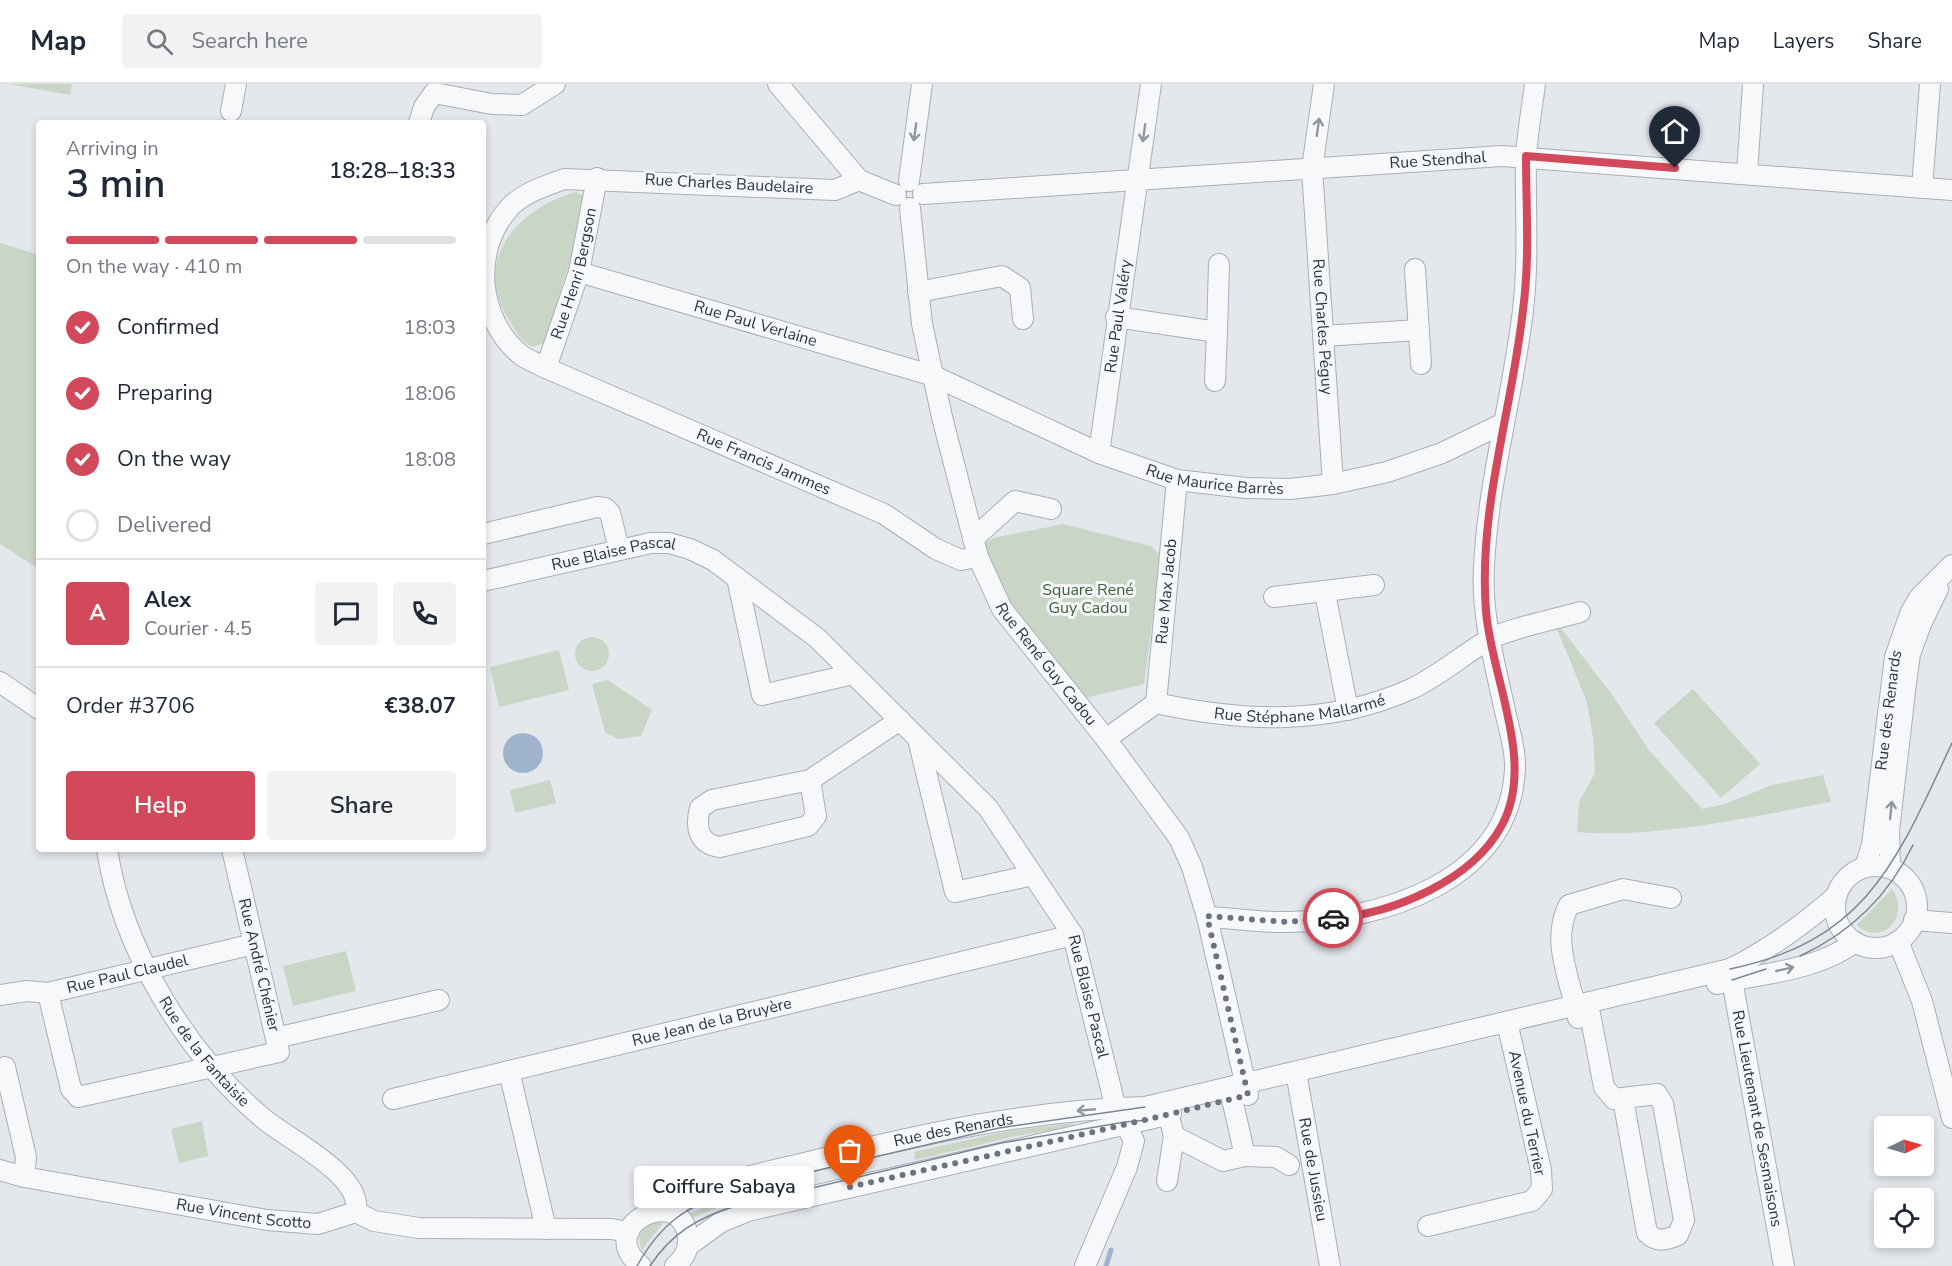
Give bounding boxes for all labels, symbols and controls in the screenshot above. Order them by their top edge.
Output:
search box [122,14,542,68]
text: Map [30,22,86,60]
icon: search [143,25,176,58]
text: Search here [191,26,308,56]
text: Map [1698,27,1740,55]
text: Layers [1773,27,1834,55]
text: Share [1867,27,1922,55]
pin [1649,106,1700,168]
icon: home [1658,115,1691,148]
one-way arrow [1313,117,1324,137]
one-way arrow [910,122,921,142]
one-way arrow [1138,122,1149,142]
text: Arriving in [66,135,159,162]
street label: Rue Stendhal [1389,146,1487,174]
text: 18:28–18:33 [329,156,456,186]
text: 3 min [66,158,165,211]
street label: Rue Charles Baudelaire [644,169,814,199]
street label: Rue Henri Bergson [546,206,602,342]
text: On the way · 410 m [66,253,242,280]
street label: Rue Paul Valéry [1099,257,1137,375]
street label: Rue Charles Péguy [1307,258,1338,396]
street label: Rue Paul Verlaine [691,295,820,352]
icon: check [66,311,99,344]
text: Confirmed [117,312,219,342]
text: 18:03 [403,314,456,341]
icon: check [66,377,99,410]
text: Preparing [117,378,213,408]
text: 18:06 [403,380,456,407]
street label: Rue Francis Jammes [693,423,834,501]
icon: check [66,443,99,476]
text: On the way [117,444,231,474]
text: 18:08 [403,446,456,473]
street label: Rue Maurice Barrès [1143,459,1284,500]
text: Delivered [117,510,212,540]
street label: Rue Blaise Pascal [549,532,679,576]
street label: Rue Max Jacob [1151,538,1182,645]
park label: Square René Guy Cadou [1042,579,1134,619]
button: chat [315,582,378,645]
button: phone [393,582,456,645]
text: Alex [144,585,191,615]
text: A [89,598,106,628]
street label: Rue René Guy Cadou [990,599,1102,730]
text: Courier · 4.5 [144,615,252,642]
street label: Rue des Renards [1870,647,1908,772]
street label: Rue Stéphane Mallarmé [1213,689,1388,728]
text: Order #3706 [66,691,195,721]
text: €38.07 [385,691,456,721]
button: Help [66,771,255,840]
button: Share [267,771,456,840]
one-way arrow [1886,801,1897,821]
courier [1303,888,1363,948]
street label: Rue André Chénier [233,896,285,1034]
icon: car [1317,902,1350,935]
street label: Rue Blaise Pascal [1062,932,1114,1061]
street label: Rue Paul Claudel [65,949,191,999]
one-way arrow [1775,963,1794,975]
street label: Rue Jean de la Bruyère [630,992,794,1052]
street label: Rue de la Fantaisie [153,993,254,1112]
street label: Rue Lieutenant de Sesmaisons [1727,1008,1788,1229]
street label: Avenue du Terrier [1503,1048,1551,1178]
one-way arrow [1077,1104,1097,1115]
street label: Rue des Renards [892,1108,1015,1152]
street label: Rue de Jussieu [1293,1116,1333,1223]
north arrow [1874,1116,1934,1176]
map controls [1874,1116,1934,1248]
pin [824,1125,875,1187]
icon: bag [833,1134,866,1167]
callout: Coiffure Sabaya [634,1166,814,1208]
text: Coiffure Sabaya [652,1173,796,1200]
button: locate [1874,1188,1934,1248]
street label: Rue Vincent Scotto [174,1193,312,1234]

